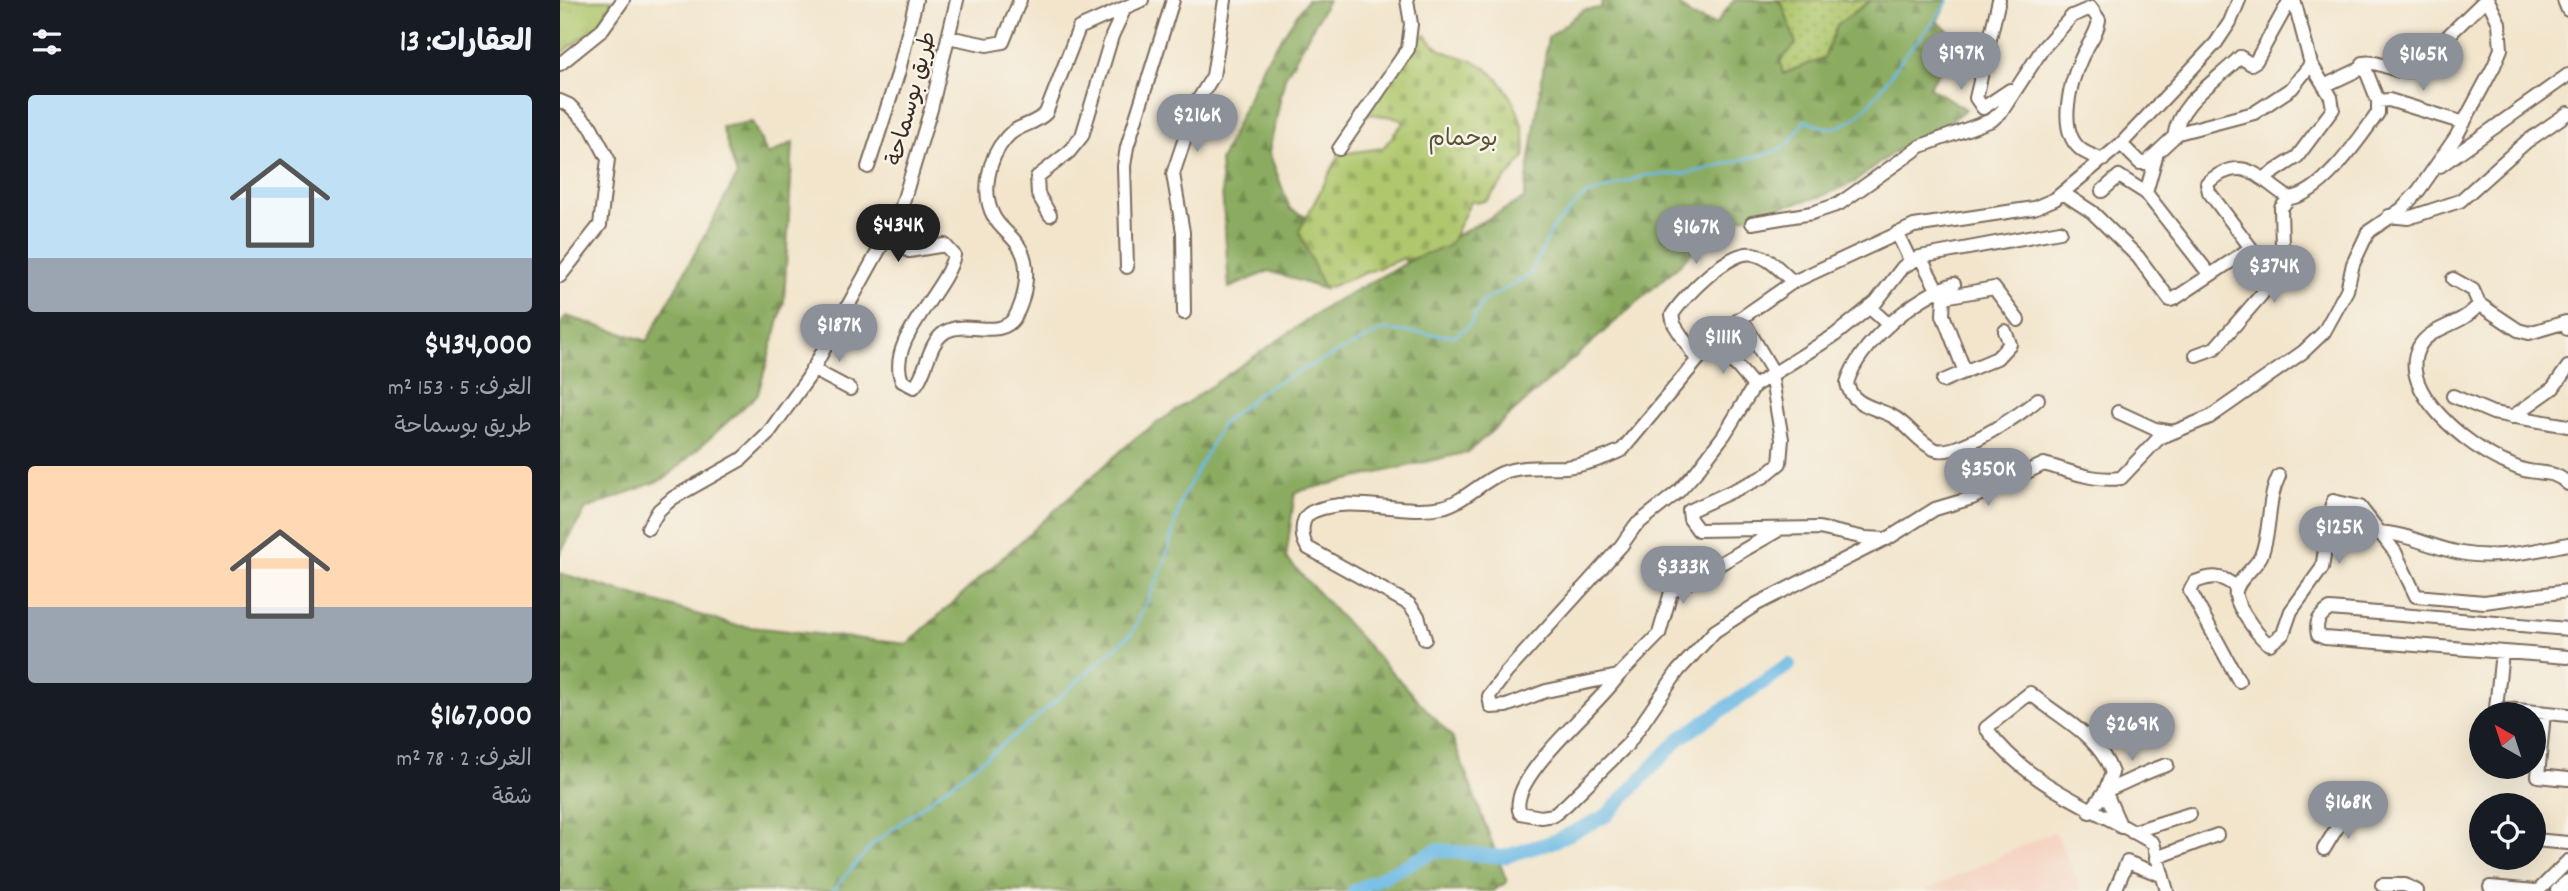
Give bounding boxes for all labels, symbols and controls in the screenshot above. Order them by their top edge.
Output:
icon: filters [28,23,66,61]
text: العقارات: 13 [400,23,532,66]
street label: طريق بوسماحة [880,28,947,170]
pin: $197K [1912,32,2010,92]
pin: $165K [2374,34,2472,93]
text: $197K [1938,38,1984,71]
text: $165K [2398,39,2448,72]
pin: $216K [1148,94,1246,154]
text: $216K [1173,100,1221,133]
park label: بوحمام [1428,124,1498,157]
icon: home [217,140,343,266]
pin: $434K [849,204,947,264]
pin: $167K [1647,206,1745,266]
text: $434K [872,210,924,243]
text: $167K [1672,212,1720,245]
pin: $374K [2225,246,2323,305]
text: $374K [2249,251,2299,284]
pin: $187K [790,304,888,364]
text: $187K [816,310,862,343]
pin: $111K [1674,316,1772,376]
text: $111K [1704,322,1742,355]
text: $434,000 [424,326,532,369]
text: الغرف: 5 · 153 m² [388,373,532,406]
text: طريق بوسماحة [394,411,532,444]
pin: $350K [1939,448,2037,508]
text: $350K [1960,454,2016,487]
pin: $125K [2290,506,2388,566]
icon: home [217,511,343,637]
text: $125K [2315,512,2363,545]
pin: $333K [1634,546,1732,606]
text: $333K [1657,552,1709,585]
text: $167,000 [429,697,532,740]
north arrow [2469,702,2546,779]
map controls [2469,702,2546,870]
pin: $269K [2083,704,2181,763]
text: $269K [2105,709,2159,742]
text: الغرف: 2 · 78 m² [396,744,532,777]
text: شقة [492,782,532,815]
pin: $168K [2299,782,2397,841]
text: $168K [2324,787,2372,820]
button: locate [2469,793,2546,870]

